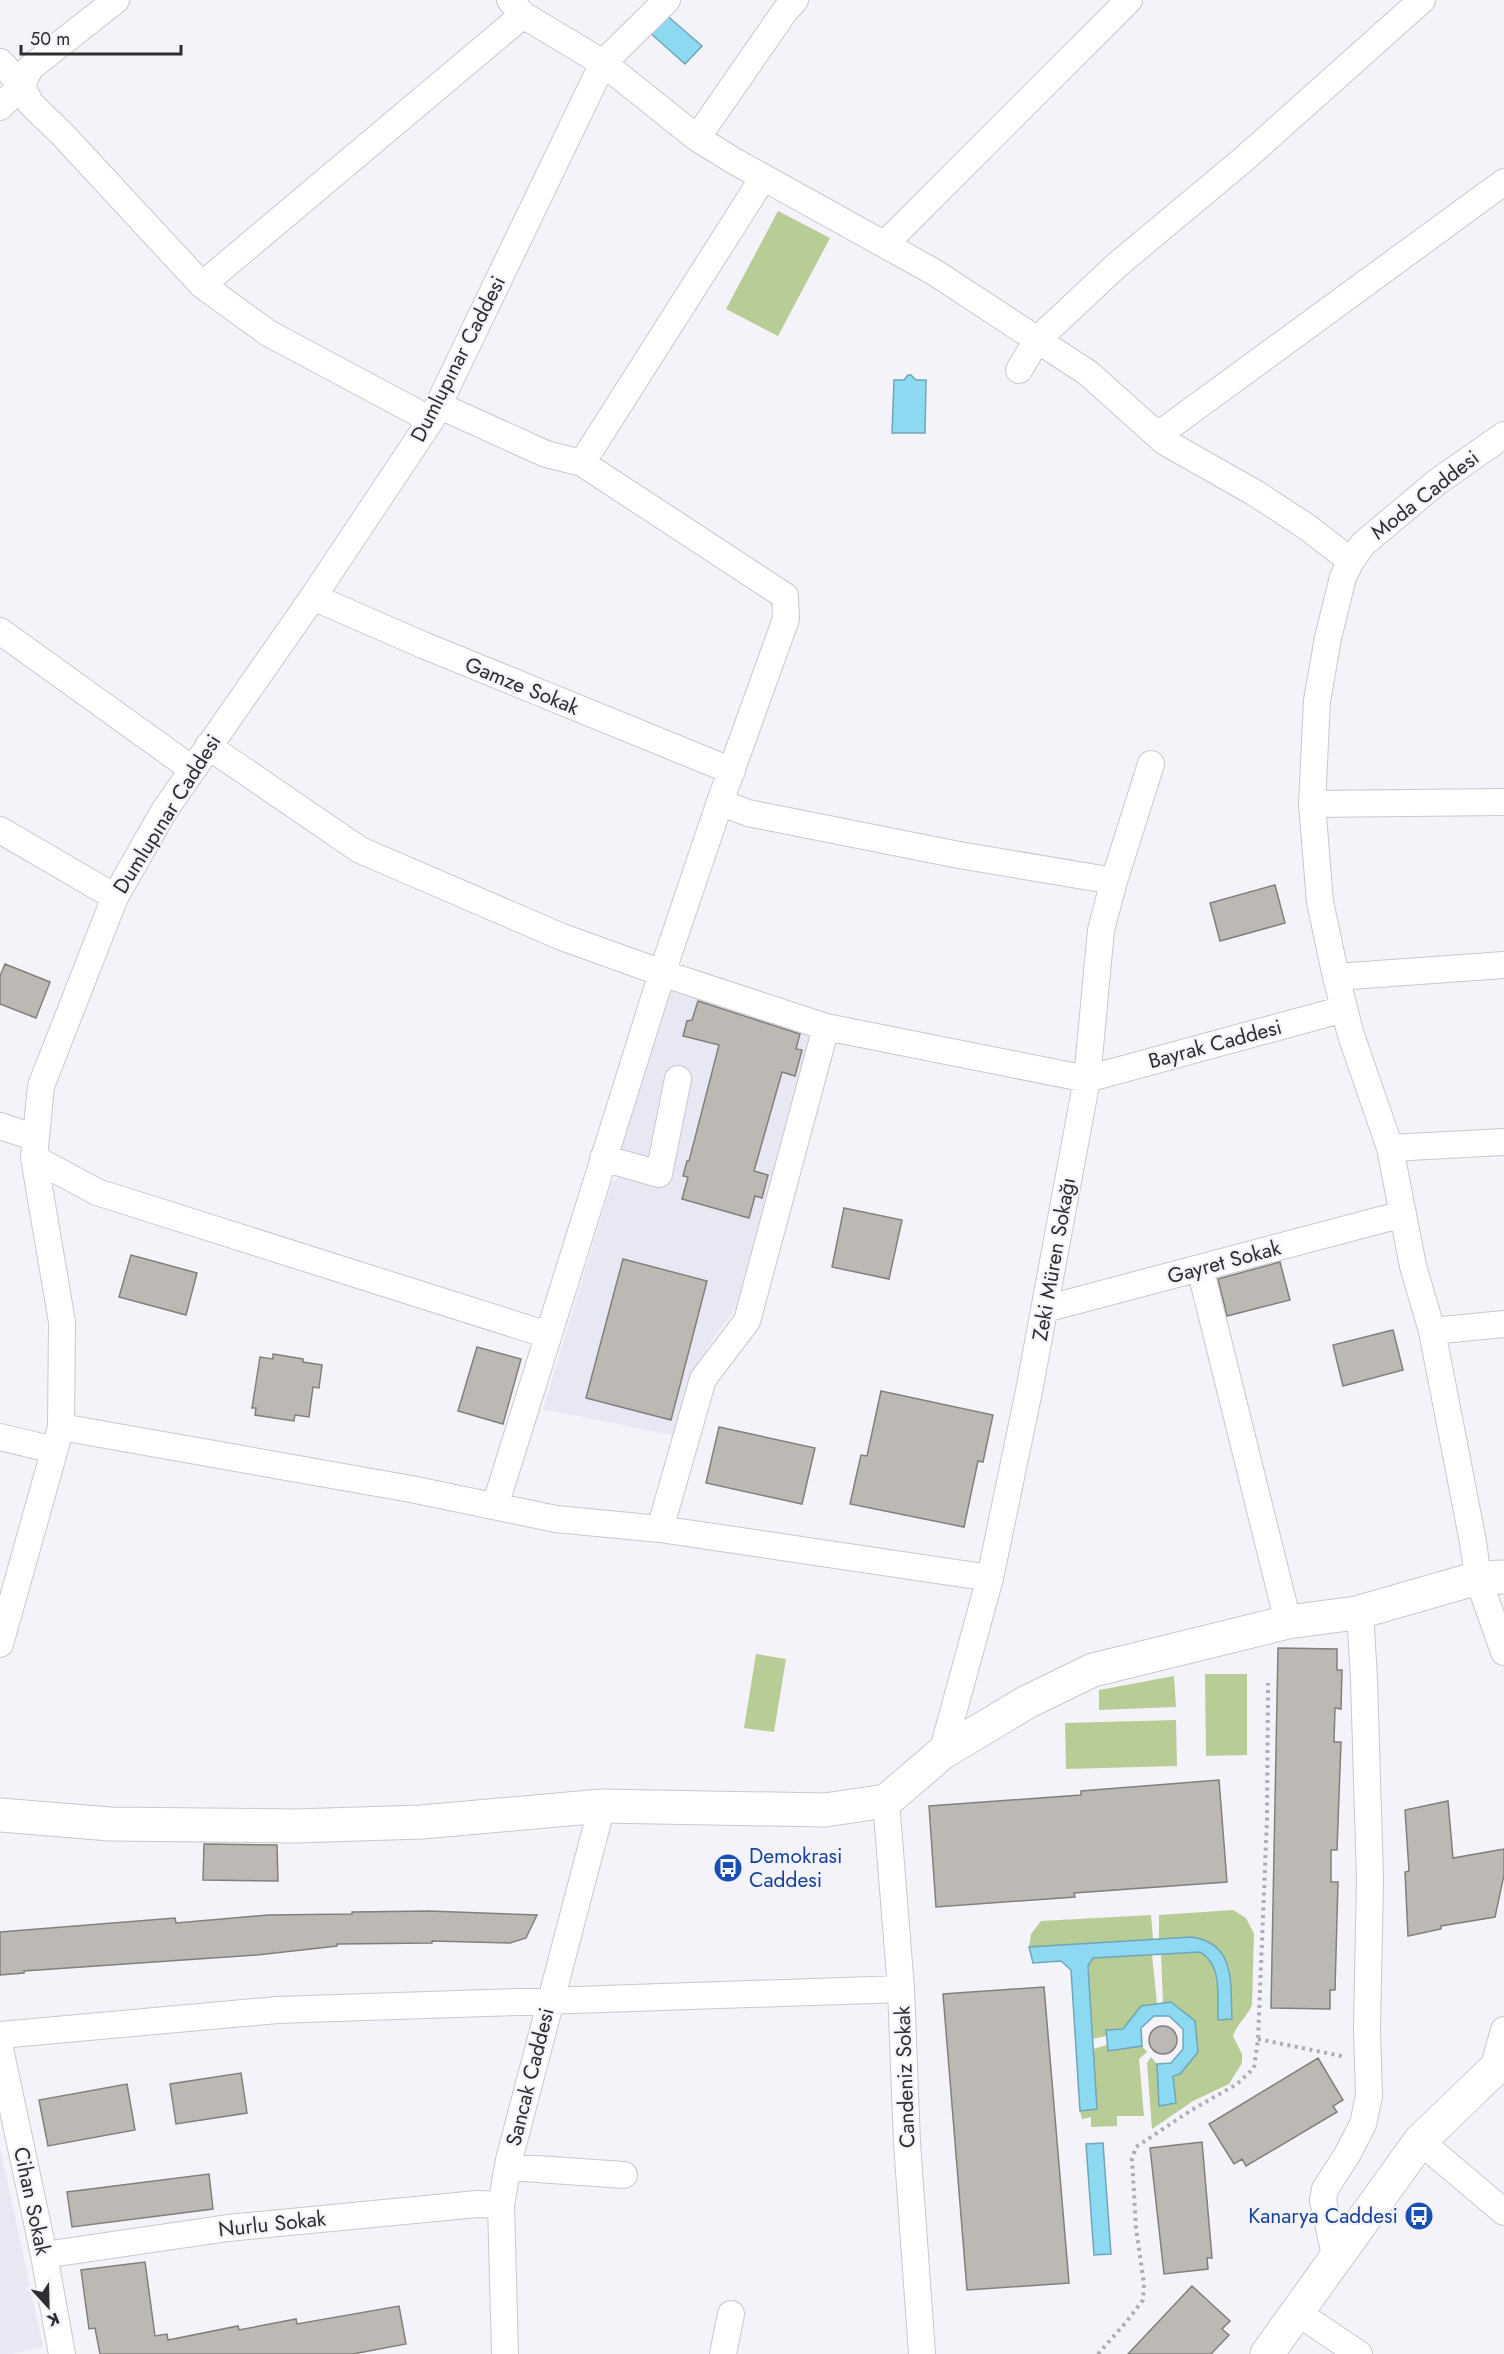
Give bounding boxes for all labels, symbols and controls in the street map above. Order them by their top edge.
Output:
scale bar [21,18,182,56]
text: 50 m [30,26,70,52]
street label: Dumlupınar Caddesi [403,271,513,447]
street label: Moda Caddesi [1365,443,1485,547]
street label: Gamze Sokak [460,649,584,723]
street label: Dumlupınar Caddesi [106,729,228,899]
street label: Bayrak Caddesi [1145,1012,1285,1076]
street label: Zeki Müren Sokağı [1025,1175,1083,1343]
street label: Gayret Sokak [1164,1232,1285,1292]
place label: Demokrasi Caddesi [749,1841,842,1895]
bus stop icon: Demokrasi Caddesi [712,1852,744,1884]
street label: Sancak Caddesi [498,2005,562,2149]
street label: Candeniz Sokak [887,2005,922,2149]
street label: Cihan Sokak [6,2144,58,2259]
bus stop icon: Kanarya Caddesi [1403,2200,1435,2232]
place label: Kanarya Caddesi [1248,2201,1398,2231]
street label: Nurlu Sokak [217,2203,328,2245]
north arrow [18,2276,78,2336]
text: K [43,2307,63,2333]

